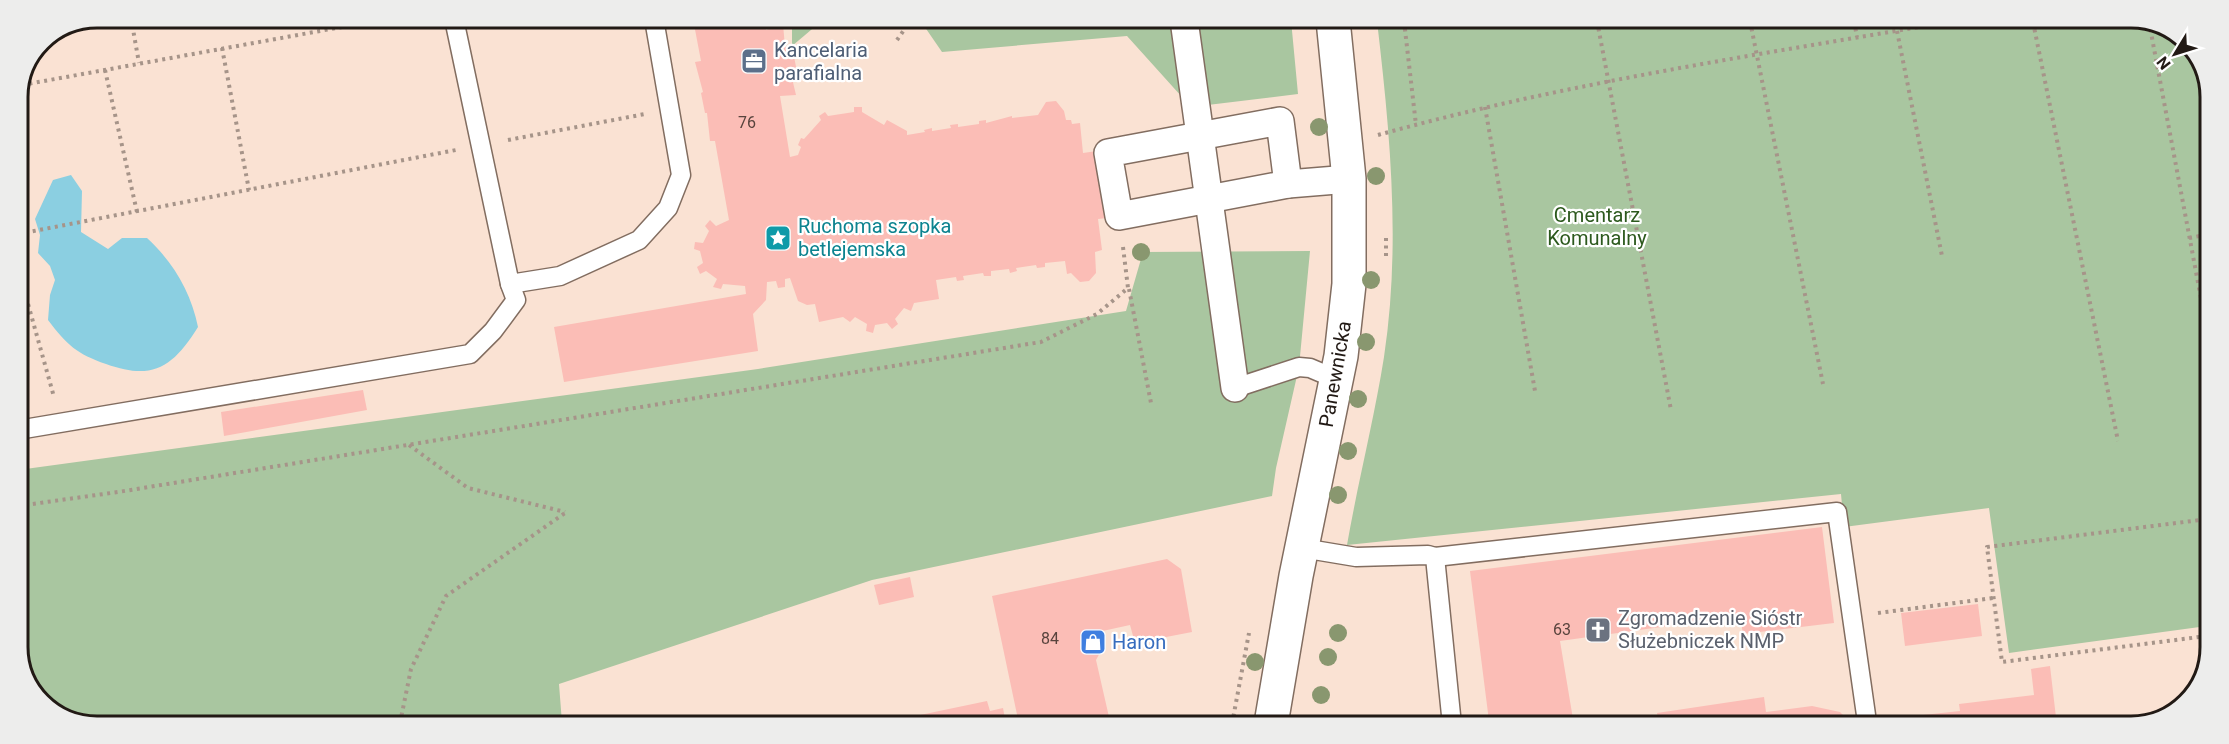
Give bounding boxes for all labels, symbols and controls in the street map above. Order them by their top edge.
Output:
north arrow [2145,24,2205,84]
place label: Kancelaria parafialna [774,38,868,85]
office icon: Kancelaria parafialna [739,46,769,76]
text: N [2153,53,2175,73]
house number: 76 [738,113,756,132]
park label: Cmentarz Komunalny [1547,203,1647,250]
place label: Ruchoma szopka betlejemska [798,214,951,261]
place icon: Ruchoma szopka betlejemska [763,223,793,253]
street label: Panewnicka [1314,319,1356,429]
place label: Zgromadzenie Sióstr Służebniczek NMP [1618,606,1803,653]
church icon: Zgromadzenie Sióstr Służebniczek NMP [1583,615,1613,645]
house number: 63 [1553,620,1571,639]
shop icon: Haron [1078,627,1108,657]
house number: 84 [1041,629,1059,648]
place label: Haron [1112,630,1166,654]

